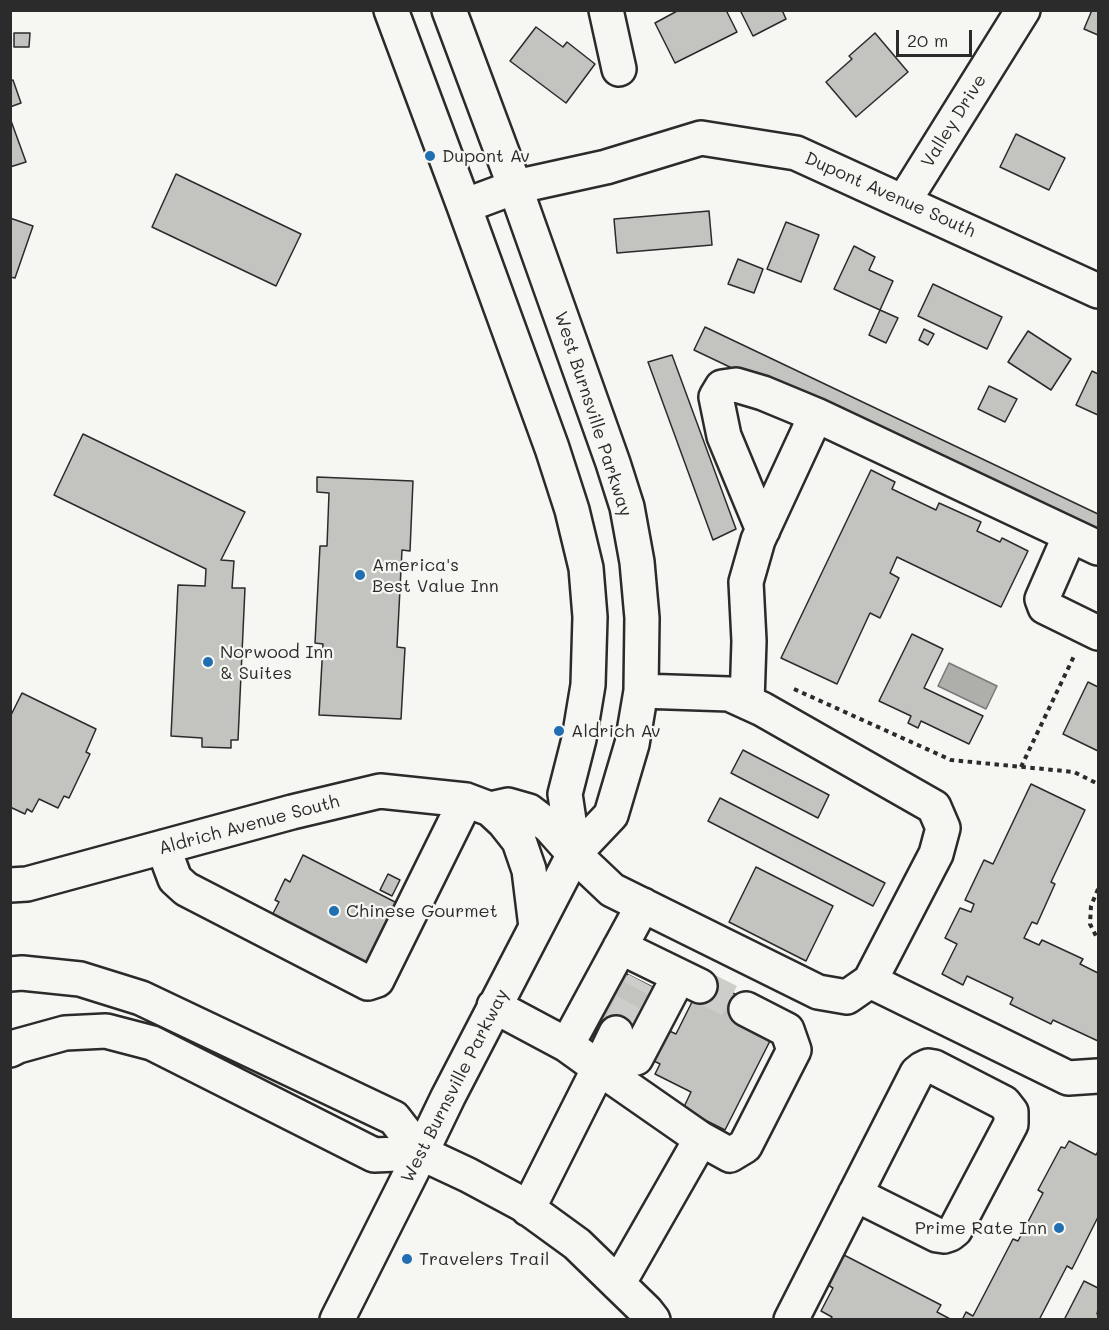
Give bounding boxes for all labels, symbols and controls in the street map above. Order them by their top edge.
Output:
scale bar [899,18,976,56]
text: 20 m [907,28,948,52]
street label: Valley Drive [917,70,991,172]
place label: Dupont Av [442,145,530,167]
street label: Dupont Avenue South [801,148,979,242]
marker: Dupont Av [423,149,437,163]
street label: West Burnsville Parkway [550,309,636,519]
place label: America's Best Value Inn [372,554,499,596]
marker: America's Best Value Inn [353,568,367,582]
place label: Norwood Inn & Suites [220,641,333,684]
marker: Norwood Inn & Suites [201,655,215,669]
place label: Aldrich Av [571,720,661,742]
marker: Aldrich Av [552,724,566,738]
street label: Aldrich Avenue South [156,790,342,860]
place label: Chinese Gourmet [346,900,498,922]
marker: Chinese Gourmet [327,904,341,918]
street label: West Burnsville Parkway [397,986,513,1186]
place label: Prime Rate Inn [915,1217,1047,1239]
marker: Prime Rate Inn [1052,1221,1066,1235]
place label: Travelers Trail [419,1248,549,1270]
marker: Travelers Trail [400,1252,414,1266]

